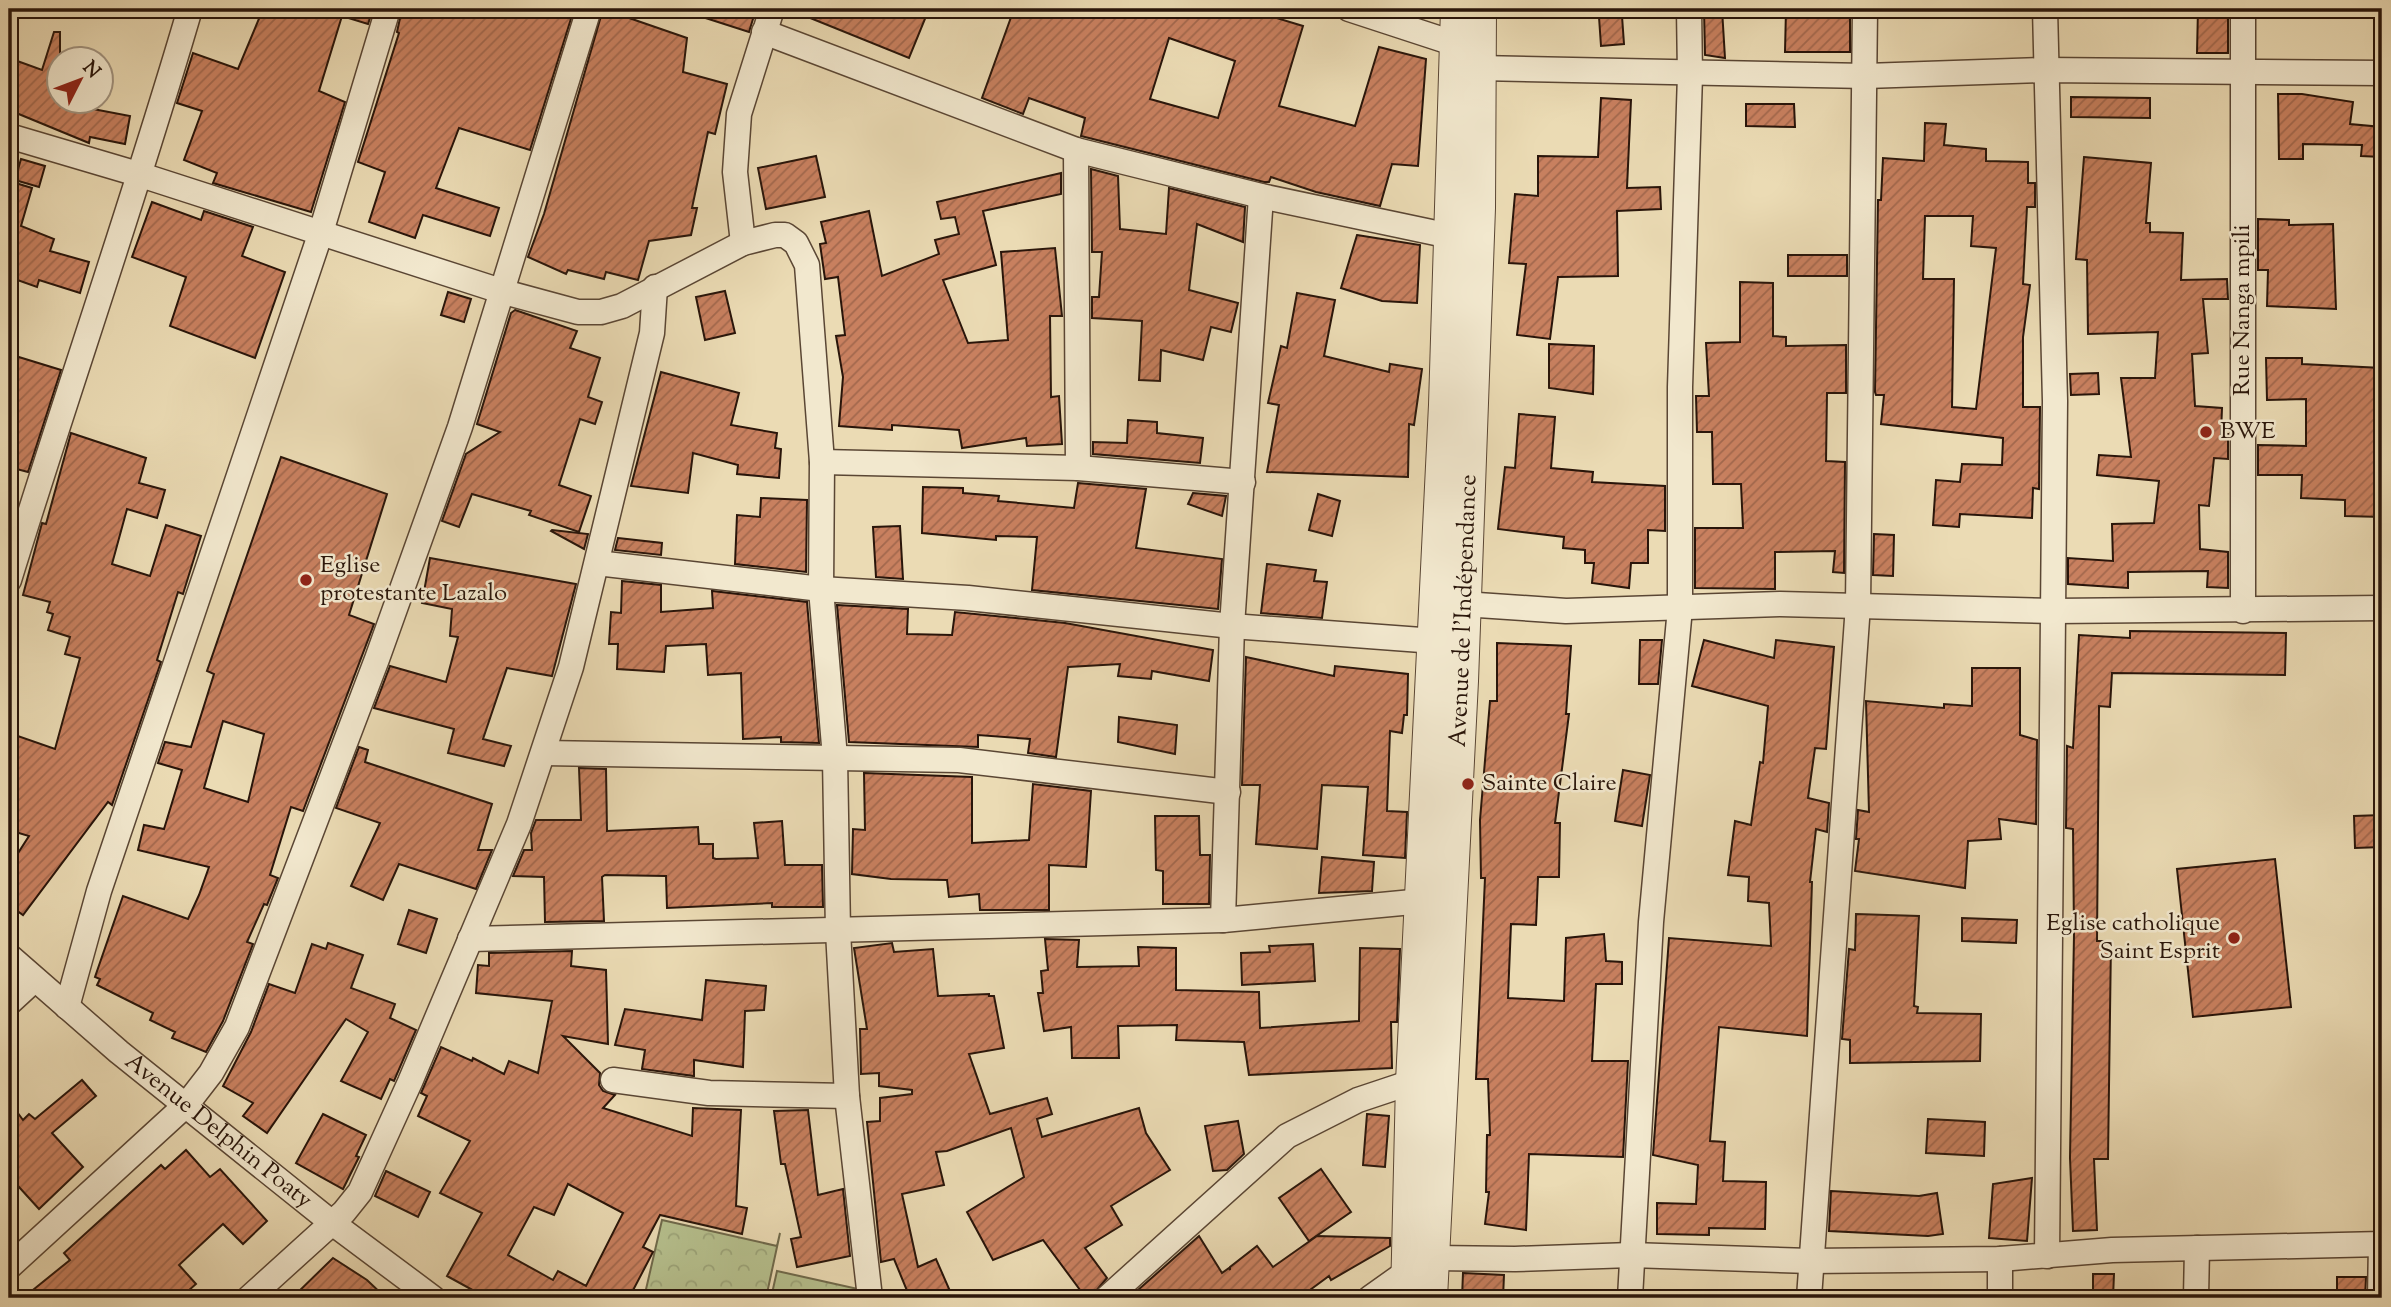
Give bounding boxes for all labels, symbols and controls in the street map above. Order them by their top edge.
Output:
north arrow [46,46,116,116]
text: N [76,56,106,85]
street label: Rue Nanga mpili [2226,224,2260,396]
place label: BWE [2220,415,2276,449]
marker: BWE [2198,424,2214,440]
street label: Avenue de l'Indépendance [1442,474,1486,748]
place label: Eglise protestante Lazalo [320,549,507,611]
marker: Eglise protestante Lazalo [298,572,314,588]
place label: Sainte Claire [1482,767,1617,801]
marker: Sainte Claire [1460,776,1476,792]
place label: Eglise catholique Saint Esprit [2046,907,2220,969]
marker: Eglise catholique Saint Esprit [2226,930,2242,946]
street label: Avenue Delphin Poaty [117,1046,319,1217]

